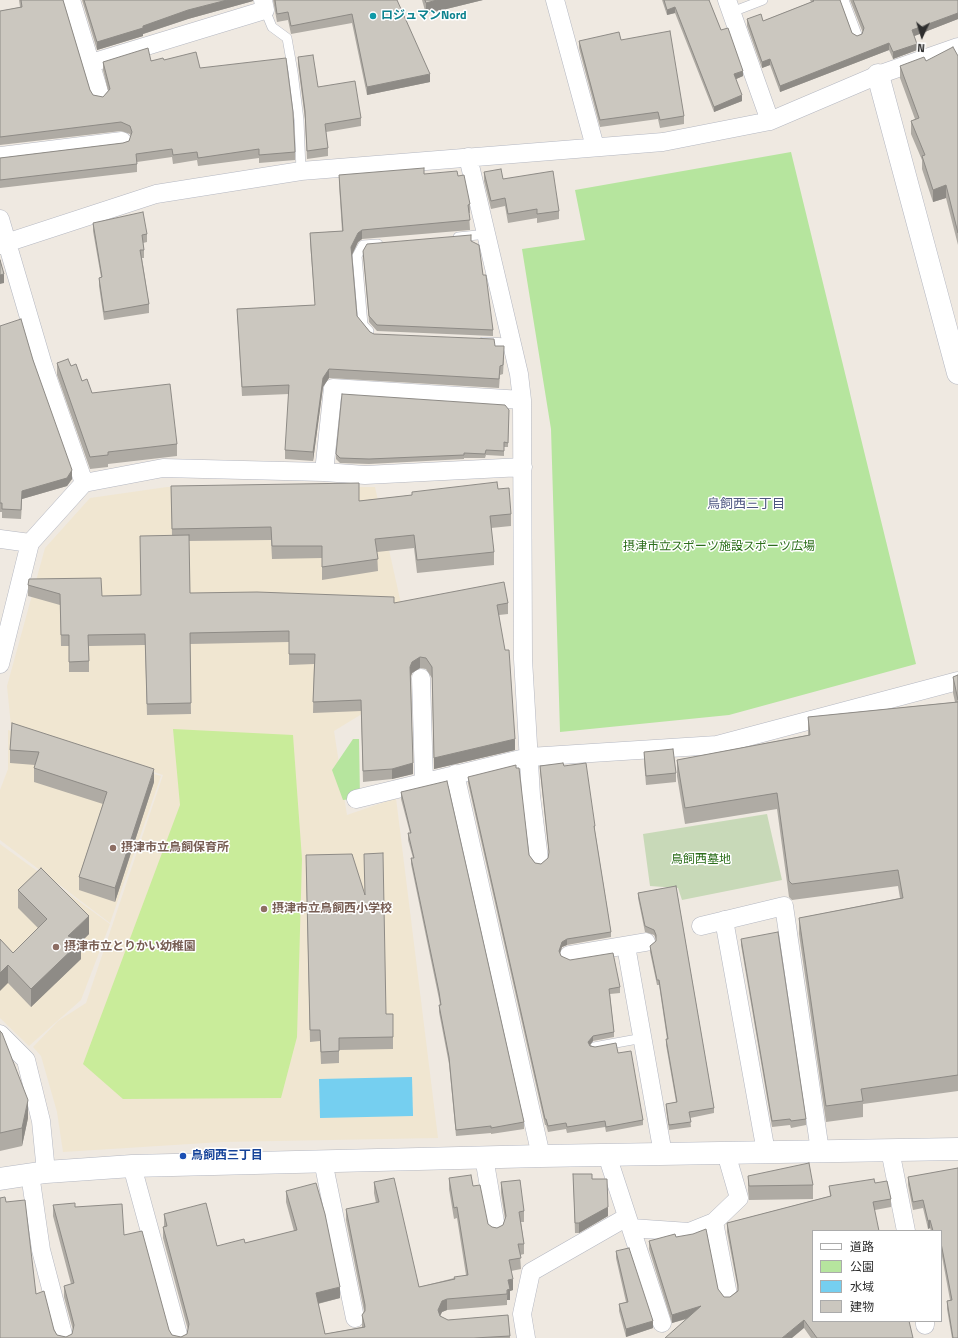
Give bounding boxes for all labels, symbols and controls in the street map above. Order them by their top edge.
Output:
place label: ロジュマンNord [381,9,467,23]
marker: ロジュマンNord [368,11,378,21]
north arrow [902,16,942,56]
text: N [917,40,926,56]
district label: 鳥飼西三丁目 [707,497,785,513]
park label: 摂津市立スポーツ施設スポーツ広場 [623,540,815,554]
place label: 摂津市立鳥飼保育所 [121,841,229,855]
marker: 摂津市立鳥飼保育所 [108,843,118,853]
park label: 鳥飼西墓地 [671,853,731,867]
place label: 摂津市立鳥飼西小学校 [272,902,392,916]
marker: 摂津市立鳥飼西小学校 [259,904,269,914]
place label: 摂津市立とりかい幼稚園 [64,940,196,954]
marker: 摂津市立とりかい幼稚園 [51,942,61,952]
place label: 鳥飼西三丁目 [191,1149,263,1163]
marker: 鳥飼西三丁目 [178,1151,188,1161]
legend [812,1230,942,1322]
text: 道路 [850,1237,874,1256]
text: 公園 [850,1257,874,1276]
text: 水域 [850,1277,874,1296]
text: 建物 [850,1297,874,1316]

